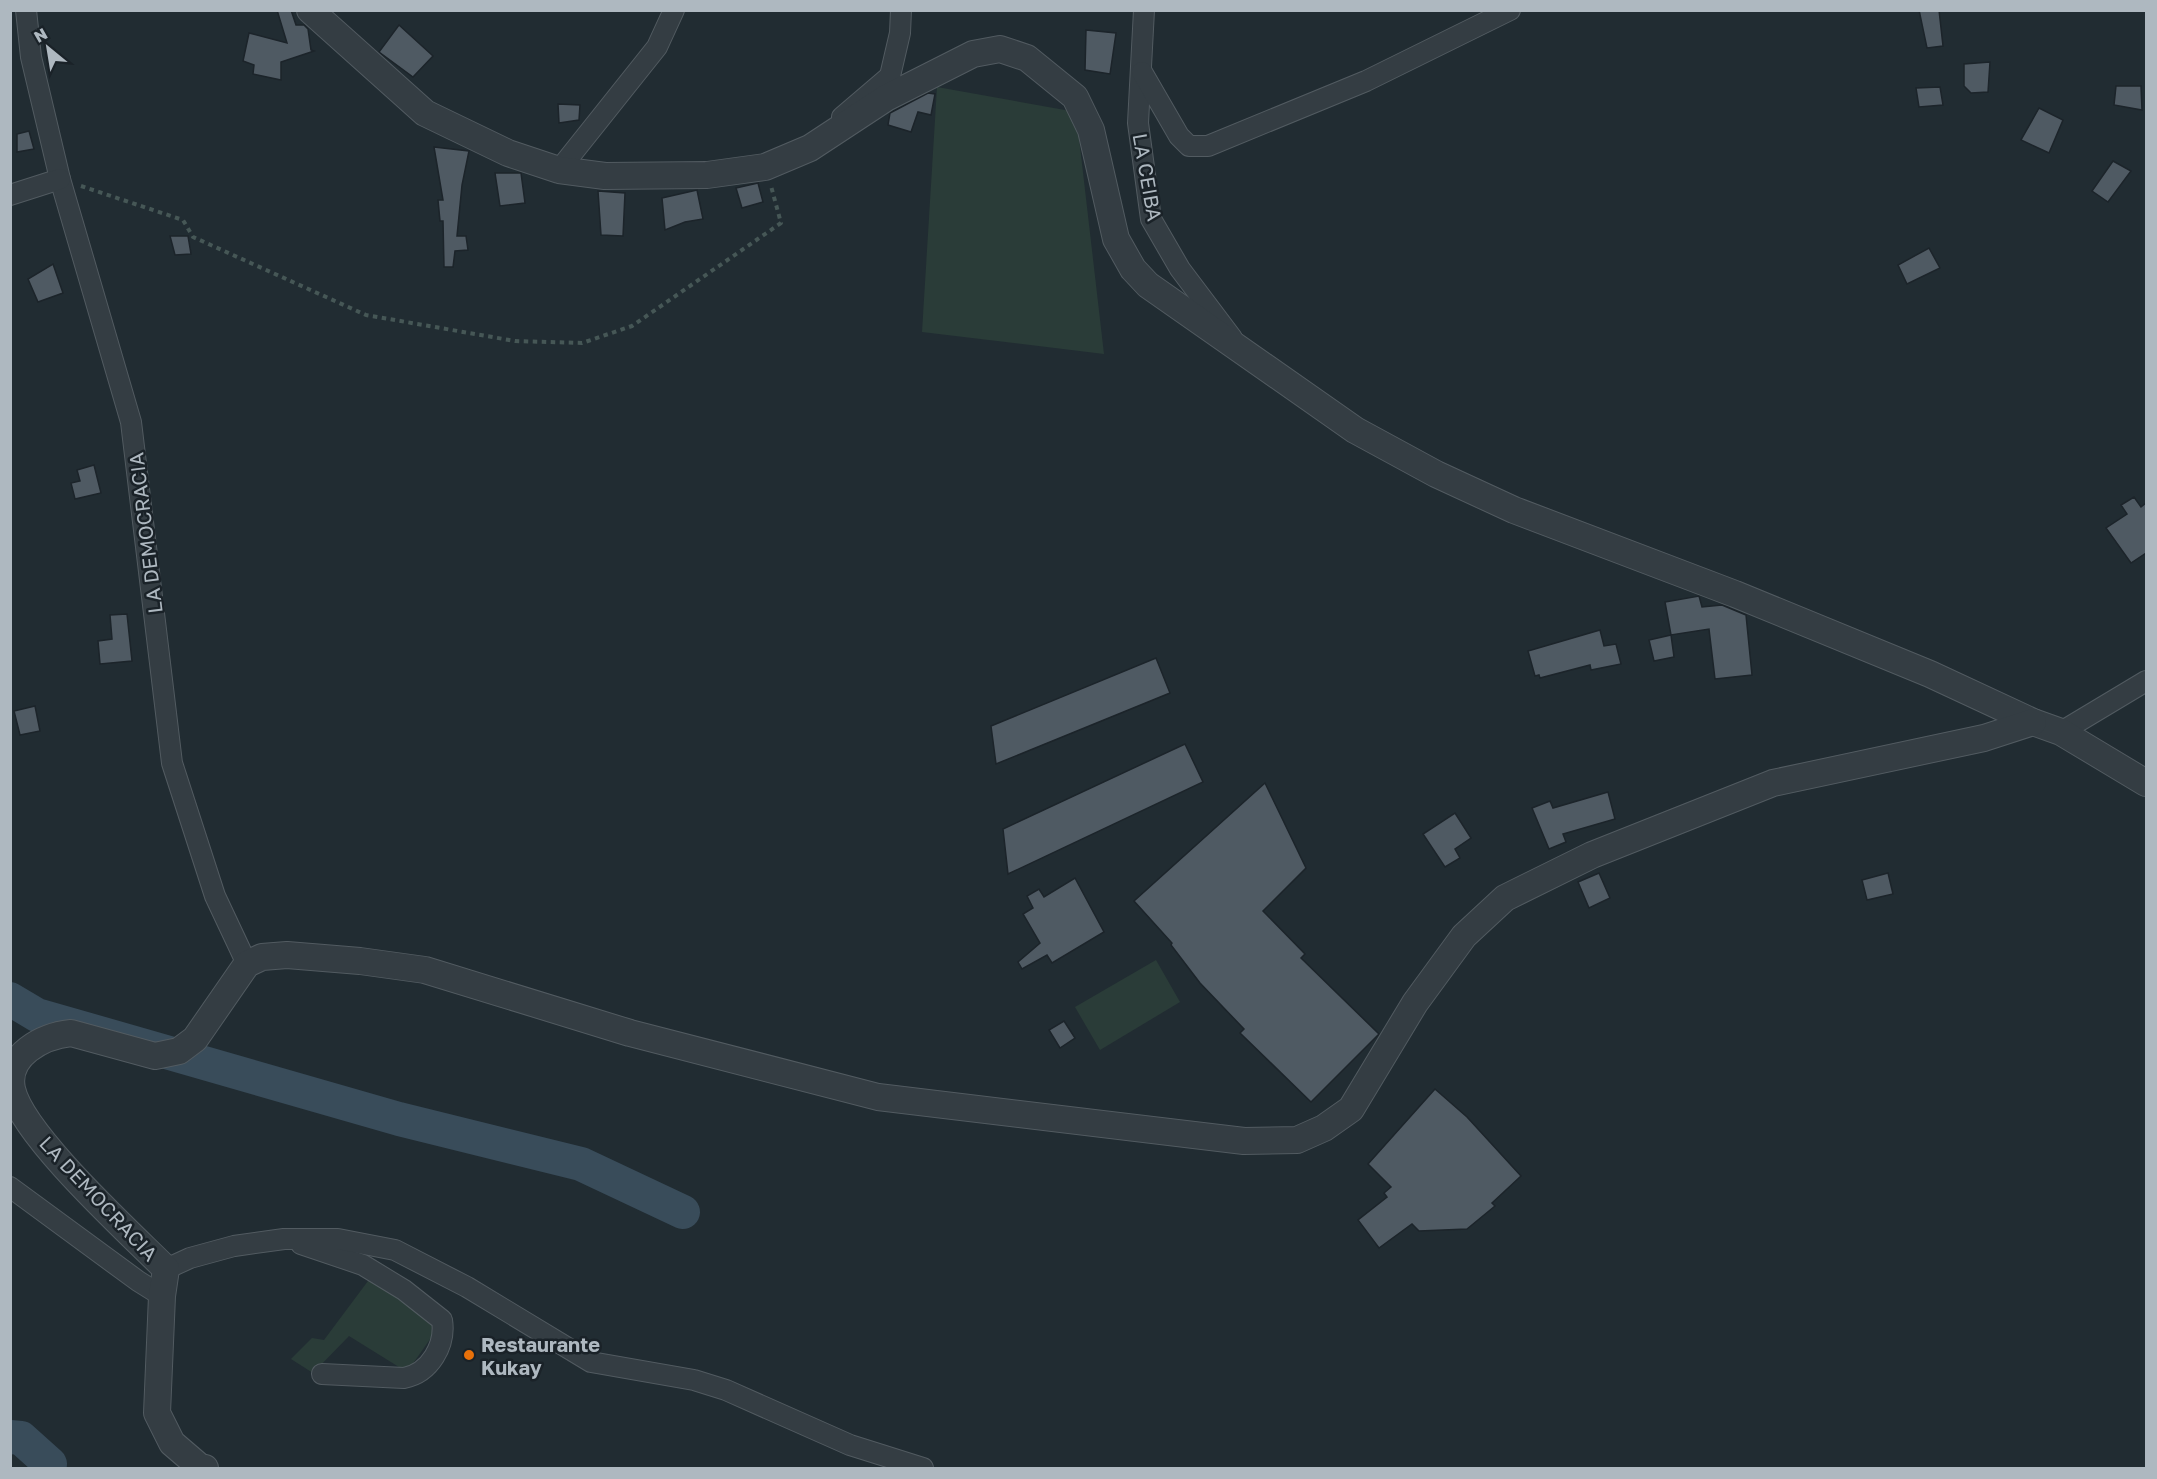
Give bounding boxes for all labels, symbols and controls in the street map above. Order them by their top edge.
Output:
north arrow [18,18,78,78]
text: N [30,23,51,47]
street label: LA CEIBA [1128,131,1168,223]
street label: LA DEMOCRACIA [123,451,167,615]
street label: LA DEMOCRACIA [35,1131,163,1265]
place label: Restaurante Kukay [481,1332,600,1379]
marker: Restaurante Kukay [462,1348,476,1362]

